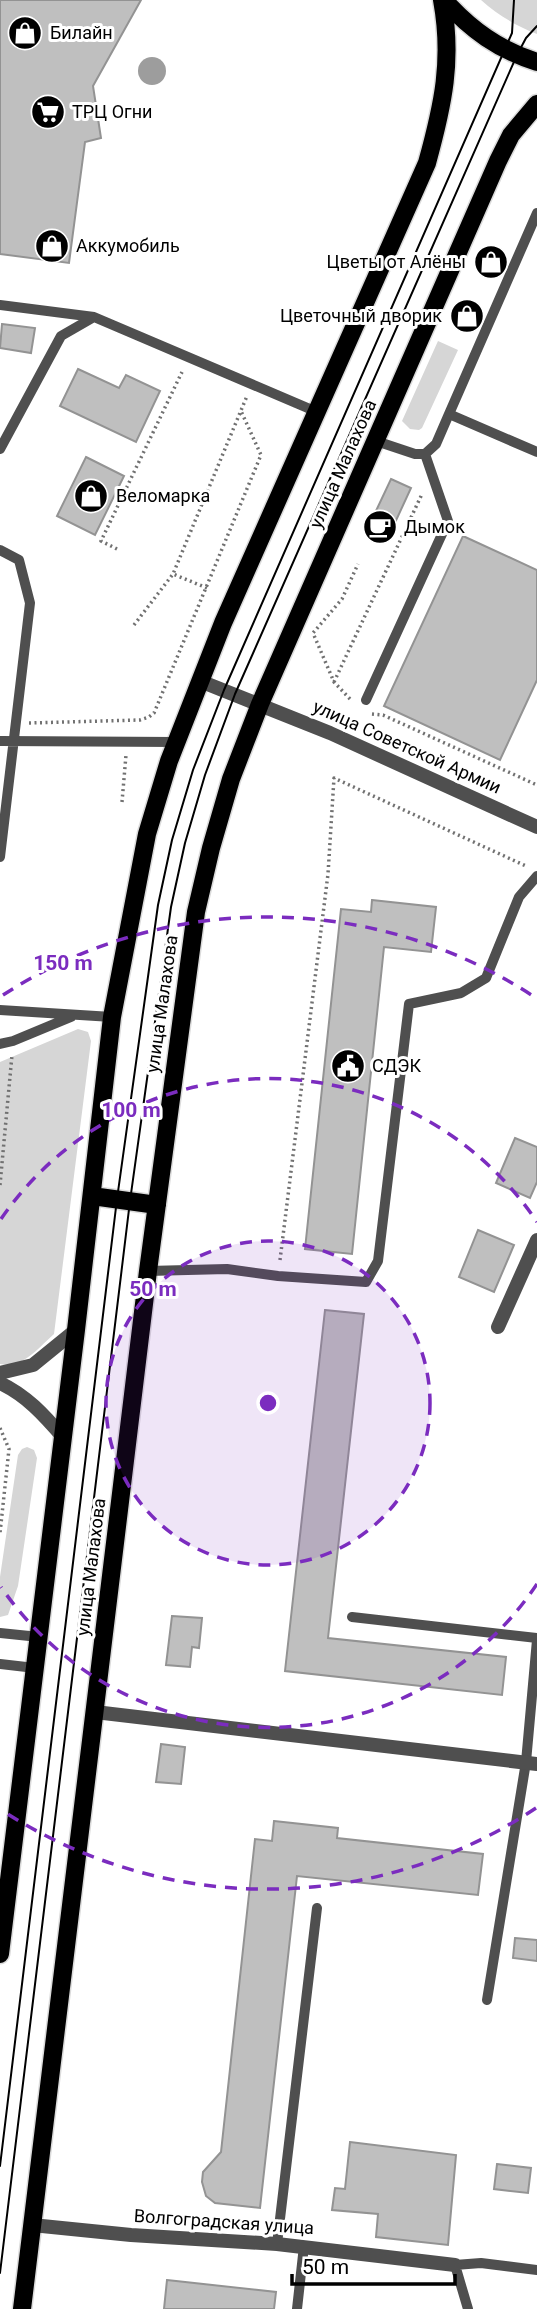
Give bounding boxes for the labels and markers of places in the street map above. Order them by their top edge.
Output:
shop icon: Билайн [6,14,44,52]
place label: Билайн [50,22,113,43]
supermarket icon: ТРЦ Огни [29,93,67,131]
place label: ТРЦ Огни [72,101,152,122]
shop icon: Аккумобиль [33,227,71,265]
place label: Аккумобиль [76,235,180,256]
shop icon: Цветы от Алёны [472,243,510,281]
place label: Цветы от Алёны [327,251,466,272]
shop icon: Цветочный дворик [448,297,486,335]
place label: Цветочный дворик [280,305,442,326]
shop icon: Веломарка [72,477,110,515]
place label: Веломарка [116,485,210,506]
cafe icon: Дымок [361,508,399,546]
place label: Дымок [404,516,465,537]
public building icon: СДЭК [329,1047,367,1085]
place label: СДЭК [372,1055,421,1076]
centre of rings [256,1391,280,1415]

